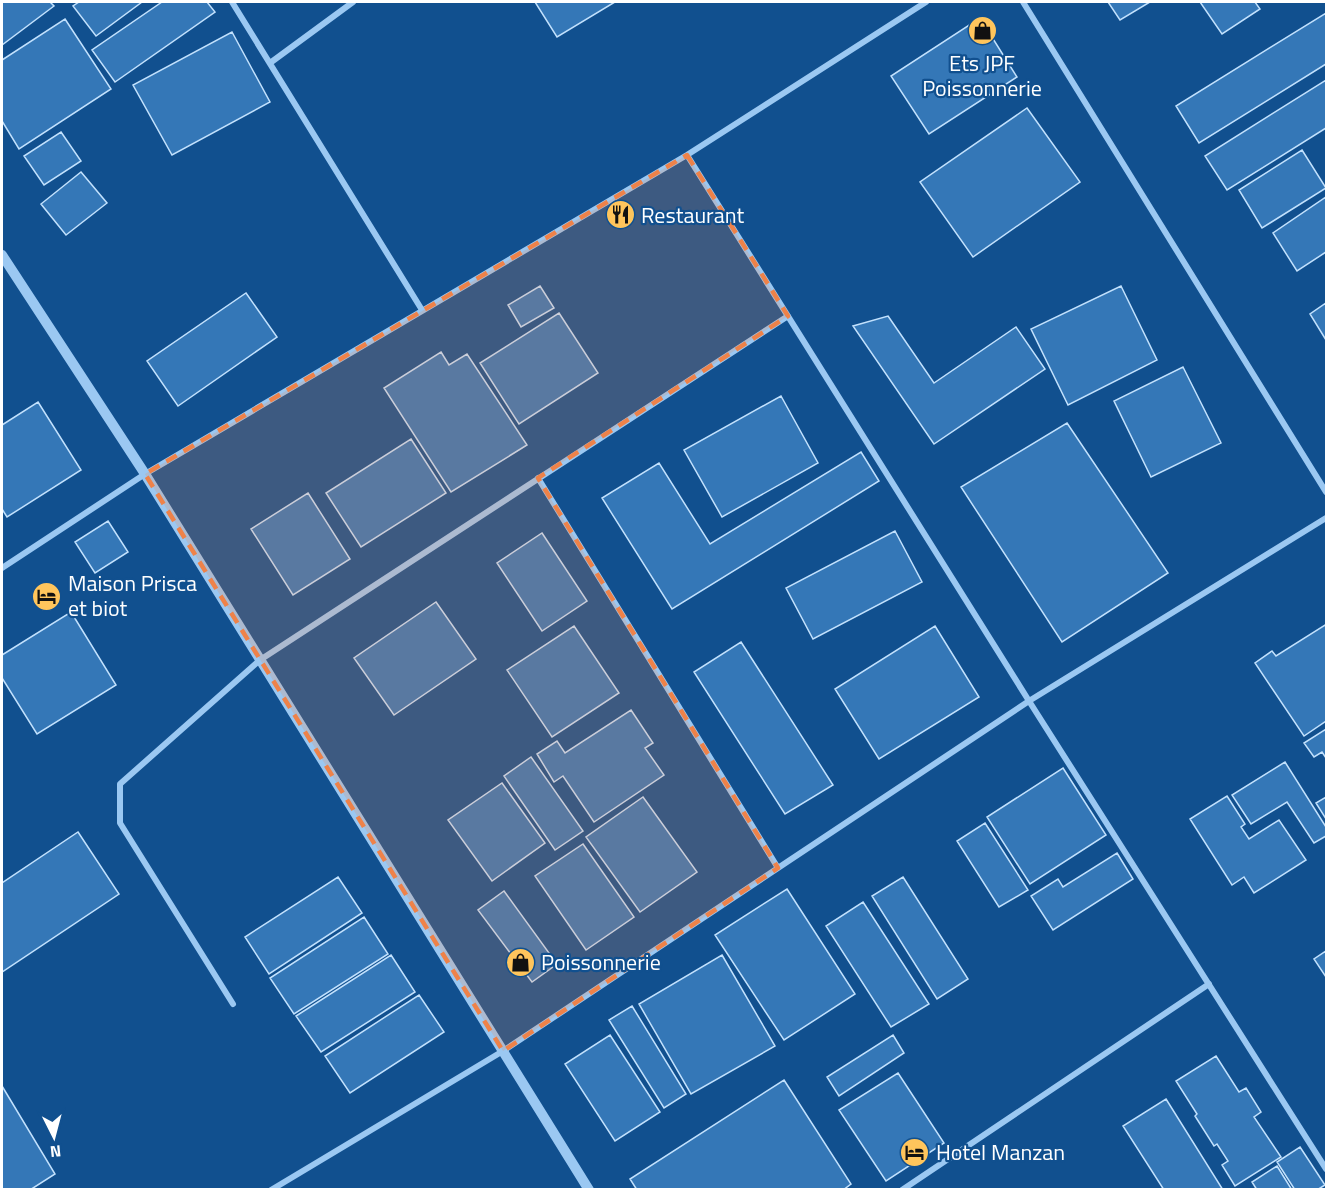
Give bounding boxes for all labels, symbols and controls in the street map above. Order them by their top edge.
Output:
shop icon: Ets JPF Poissonnerie [966,15,998,47]
place label: Ets JPF Poissonnerie [922,46,1042,105]
place label: Restaurant [641,198,745,232]
restaurant icon: Restaurant [604,199,636,231]
place label: Maison Prisca et biot [68,566,197,625]
hotel icon: Maison Prisca et biot [31,580,63,612]
place label: Poissonnerie [541,945,661,979]
shop icon: Poissonnerie [504,946,536,978]
north arrow [24,1107,84,1167]
place label: Hotel Manzan [936,1135,1065,1169]
hotel icon: Hotel Manzan [899,1136,931,1168]
text: N [49,1139,62,1164]

